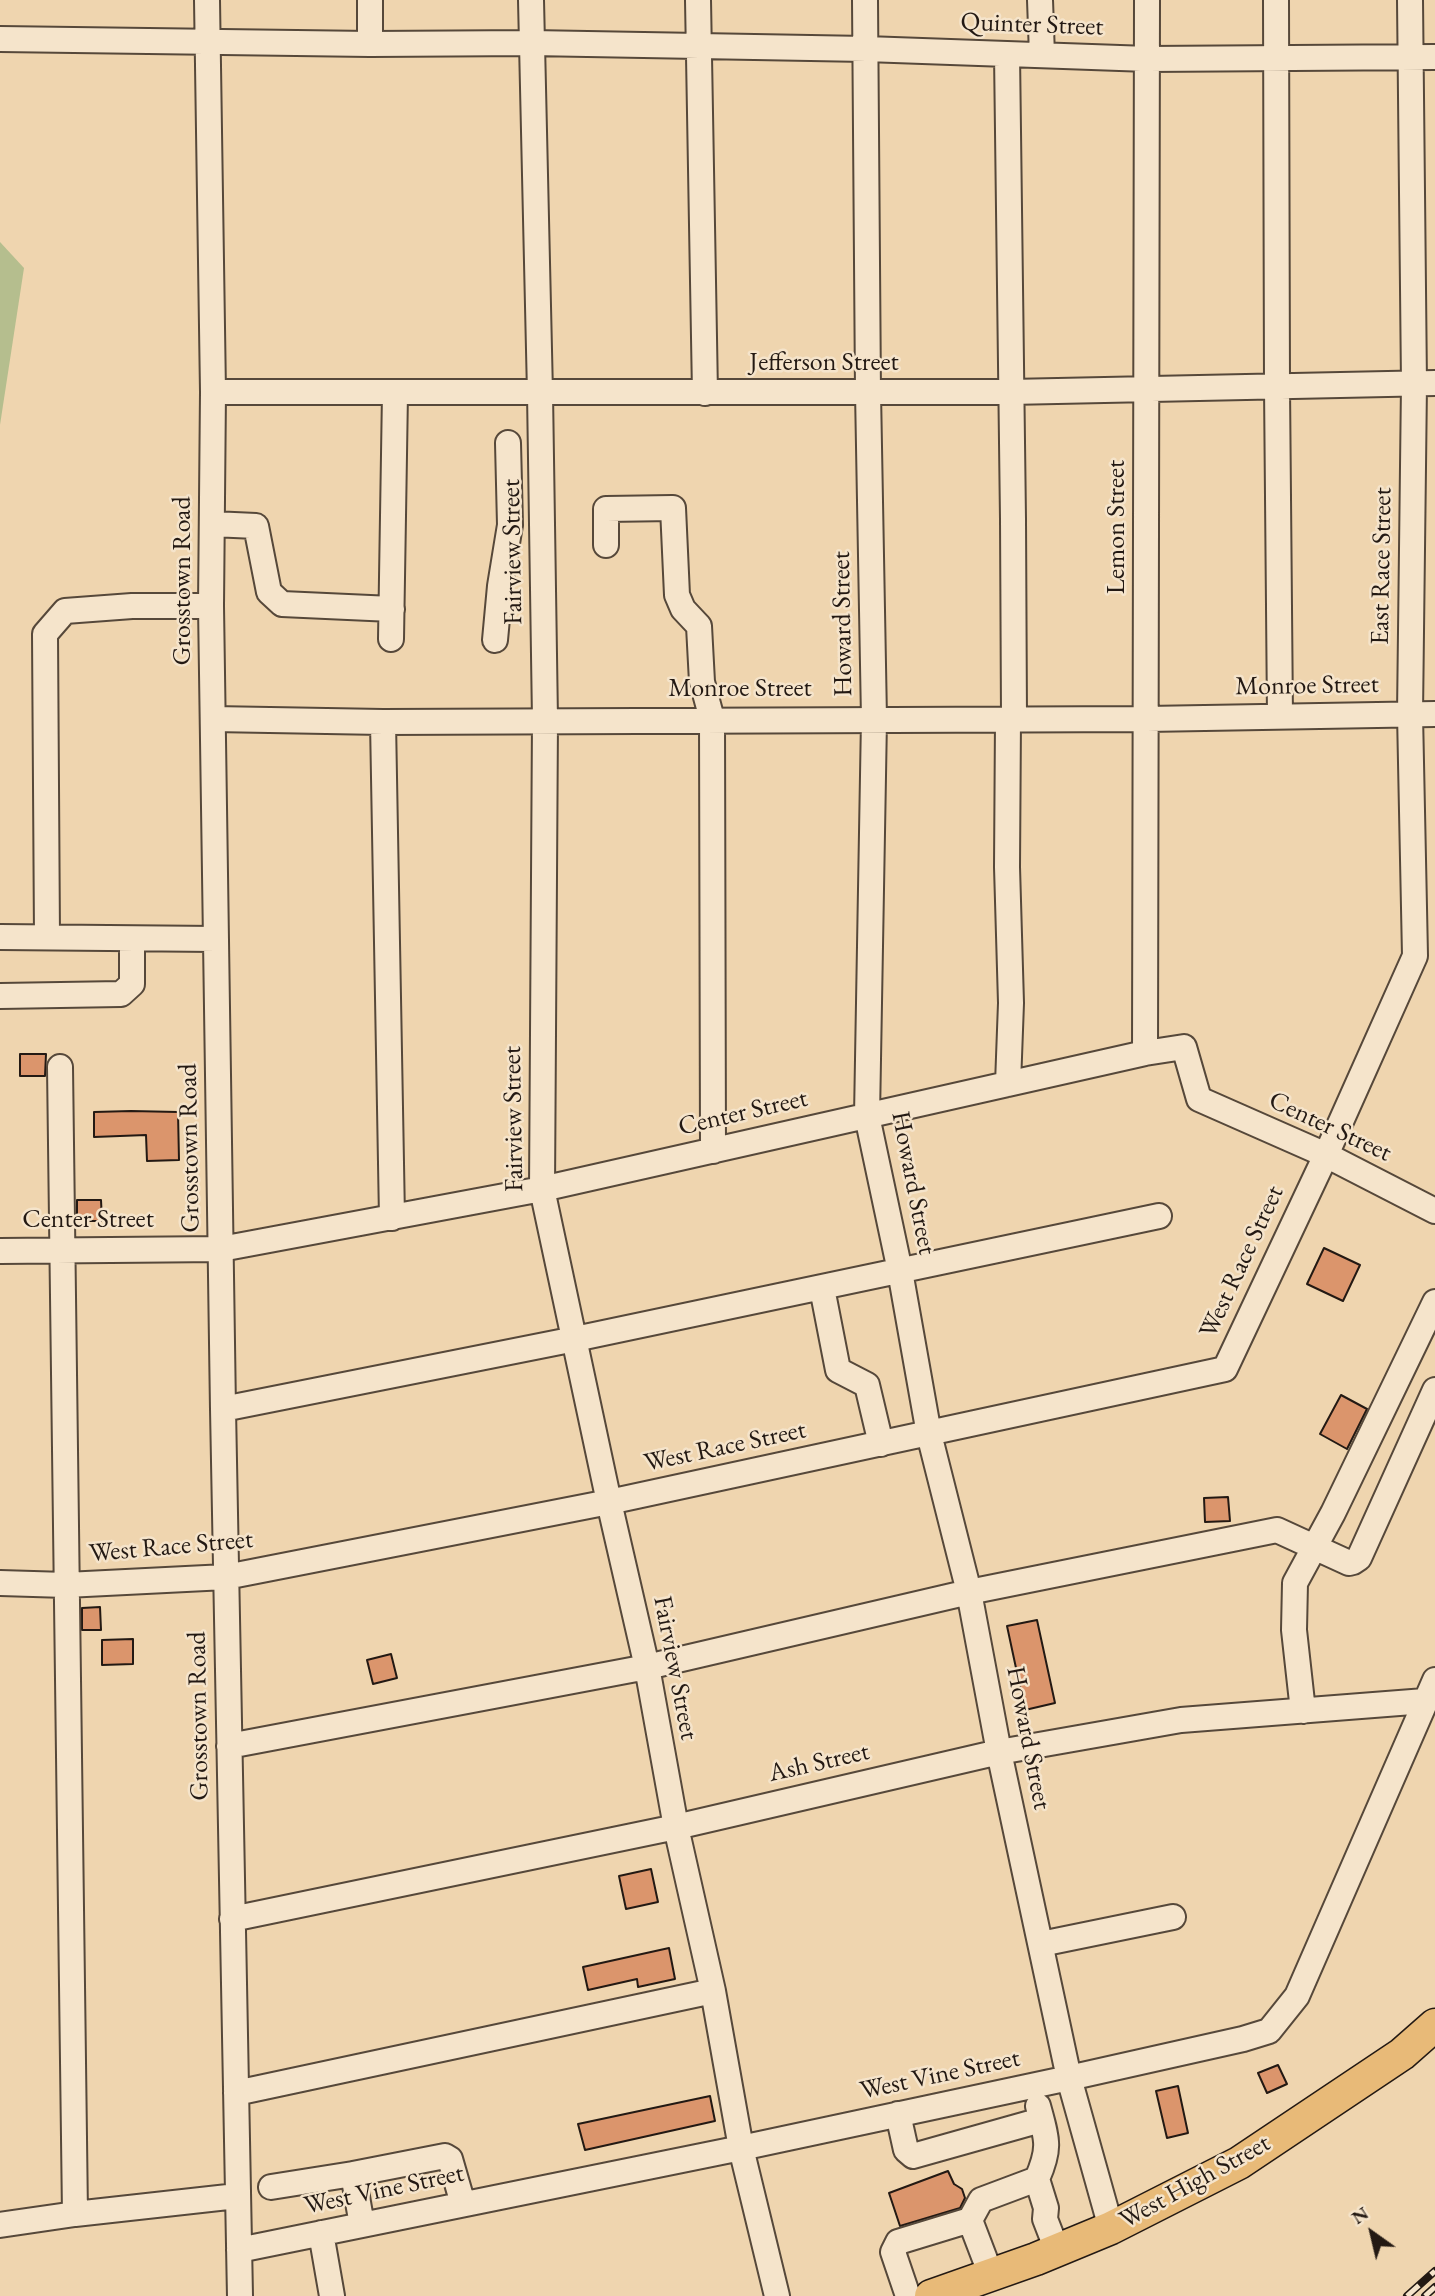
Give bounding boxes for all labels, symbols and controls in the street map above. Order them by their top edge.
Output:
street label: Quinter Street [960,7,1104,43]
street label: Jefferson Street [749,347,899,379]
street label: Lemon Street [1101,460,1133,594]
street label: Fairview Street [496,479,530,625]
street label: East Race Street [1365,487,1399,645]
street label: Grosstown Road [167,496,199,666]
street label: Howard Street [826,551,860,697]
street label: Monroe Street [1235,669,1379,703]
street label: Monroe Street [668,673,812,705]
street label: Fairview Street [497,1046,531,1192]
street label: Grosstown Road [173,1063,207,1233]
street label: Center Street [675,1083,811,1143]
street label: Center Street [1264,1085,1396,1169]
street label: Howard Street [884,1109,942,1257]
street label: West Race Street [1193,1181,1291,1343]
street label: Center Street [22,1204,154,1236]
street label: West Race Street [641,1415,809,1479]
street label: West Race Street [88,1524,254,1570]
street label: Fairview Street [646,1593,704,1743]
street label: Grosstown Road [182,1631,216,1801]
street label: Howard Street [999,1664,1057,1812]
street label: Ash Street [766,1736,872,1790]
street label: West Vine Street [857,2043,1023,2107]
street label: West High Street [1114,2128,1276,2236]
street label: West Vine Street [301,2158,467,2222]
north arrow [1337,2198,1407,2268]
text: N [1347,2201,1373,2230]

